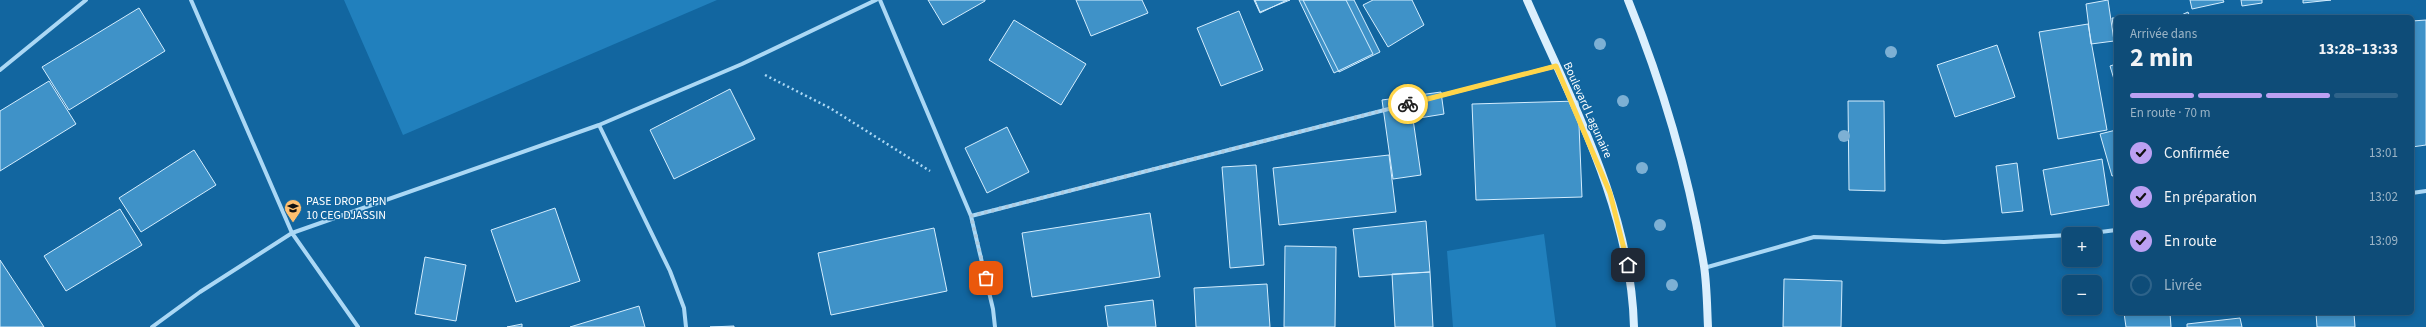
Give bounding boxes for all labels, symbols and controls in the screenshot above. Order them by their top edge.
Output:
text: Arrivée dans [2130,25,2197,43]
text: 2 min [2130,39,2193,76]
text: 13:28–13:33 [2318,39,2398,60]
street label: Boulevard Lagunaire [1559,59,1616,161]
courier [1388,84,1428,124]
icon: bike [1397,93,1419,115]
text: En route · 70 m [2130,104,2210,122]
icon: check [2130,142,2152,164]
text: Confirmée [2164,143,2230,164]
text: 13:01 [2369,144,2398,162]
icon: check [2130,186,2152,208]
text: En préparation [2164,187,2257,208]
text: 13:02 [2369,188,2398,206]
place label: PASE DROP PPN 10 CEG DJASSIN [306,193,387,224]
school or university icon: PASE DROP PPN 10 CEG DJASSIN [283,198,303,223]
map controls [2062,227,2102,315]
button: + [2062,227,2102,267]
icon: check [2130,230,2152,252]
text: En route [2164,231,2217,252]
text: 13:09 [2369,232,2398,250]
pin [1611,248,1645,282]
icon: home [1617,254,1639,276]
pin [969,261,1003,295]
icon: bag [975,267,997,289]
button: − [2062,275,2102,315]
text: Livrée [2164,275,2202,296]

